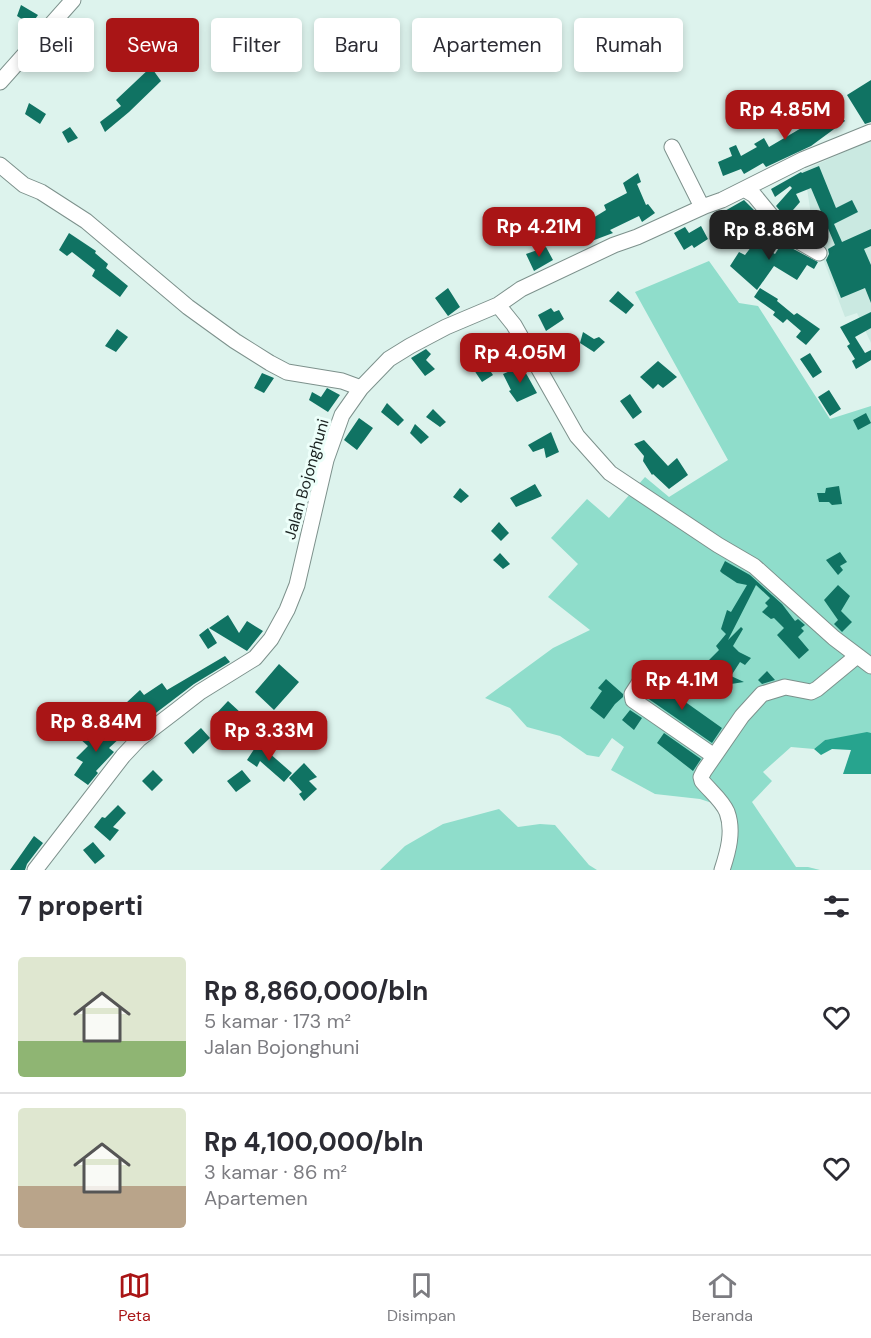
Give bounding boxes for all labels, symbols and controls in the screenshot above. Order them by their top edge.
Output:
chip: Beli [18,18,94,72]
chip: Sewa [106,18,199,72]
chip: Filter [211,18,302,72]
chip: Baru [314,18,400,72]
chip: Apartemen [412,18,562,72]
chip: Rumah [574,18,683,72]
pin: Rp 4.85M [723,90,847,141]
text: Rp 4.85M [739,96,831,122]
pin: Rp 4.21M [477,207,601,258]
pin: Rp 8.86M [707,210,831,261]
text: Rp 4.21M [497,213,582,239]
text: Rp 8.86M [723,216,815,242]
pin: Rp 4.05M [458,333,582,384]
text: Rp 4.05M [474,339,566,365]
street label: Jalan Bojonghuni [279,416,334,542]
pin: Rp 4.1M [627,660,737,711]
text: Rp 4.1M [646,666,718,692]
pin: Rp 8.84M [34,702,158,753]
text: Rp 8.84M [50,708,142,734]
pin: Rp 3.33M [207,711,331,762]
text: Rp 3.33M [224,717,314,743]
text: 7 properti [18,889,143,923]
icon: filters [820,890,853,923]
text: Rp 8,860,000/bln [204,974,428,1008]
icon: home [66,981,138,1053]
icon: heart [820,1001,853,1034]
text: 5 kamar · 173 m² [204,1008,351,1034]
text: Jalan Bojonghuni [204,1034,360,1060]
text: Rp 4,100,000/bln [204,1125,424,1159]
icon: home [66,1132,138,1204]
icon: heart [820,1152,853,1185]
text: 3 kamar · 86 m² [204,1159,347,1185]
text: Apartemen [204,1185,308,1211]
tab: Peta [118,1269,151,1326]
tab: Disimpan [387,1269,456,1326]
tab: Beranda [692,1269,753,1326]

